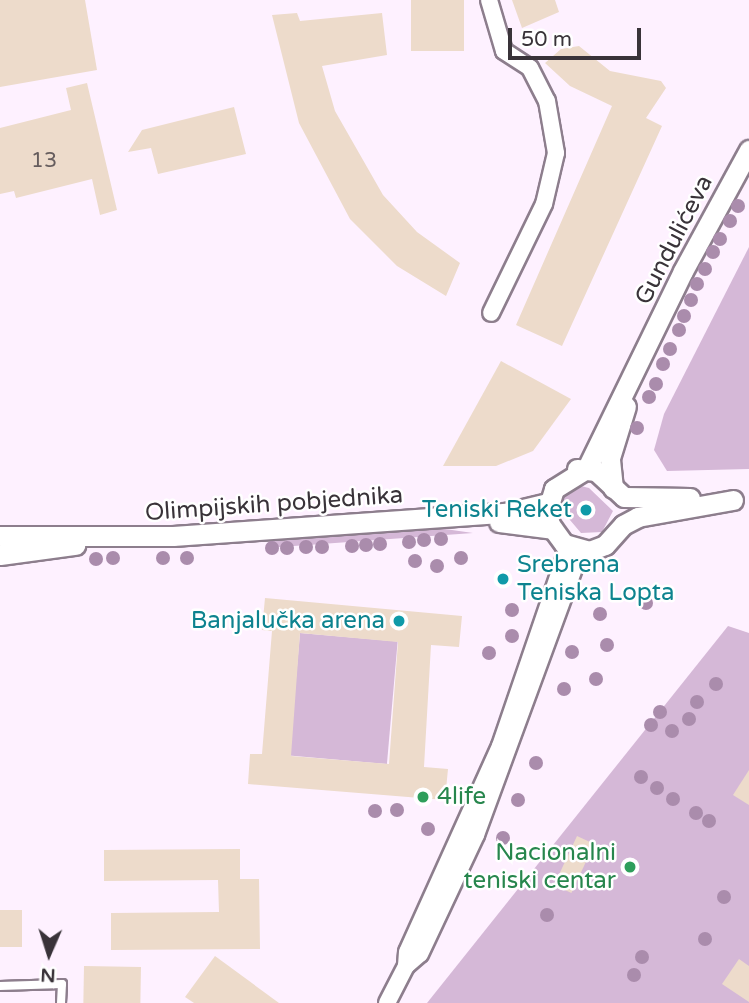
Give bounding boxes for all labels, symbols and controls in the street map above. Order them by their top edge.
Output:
scale bar [511,14,644,58]
text: 50 m [521,27,572,52]
house number: 13 [31,148,57,174]
street label: Gundulićeva [629,170,719,310]
street label: Olimpijskih pobjednika [144,481,404,527]
place label: Teniski Reket [422,496,572,524]
marker: Teniski Reket [578,502,594,518]
place label: Srebrena Teniska Lopta [517,551,674,607]
marker: Srebrena Teniska Lopta [495,571,511,587]
place label: Banjalučka arena [191,607,385,635]
marker: Banjalučka arena [391,613,407,629]
place label: 4life [437,783,486,811]
marker: 4life [415,789,431,805]
place label: Nacionalni teniski centar [464,839,616,895]
marker: Nacionalni teniski centar [622,859,638,875]
north arrow [14,919,84,989]
text: N [40,964,56,986]

